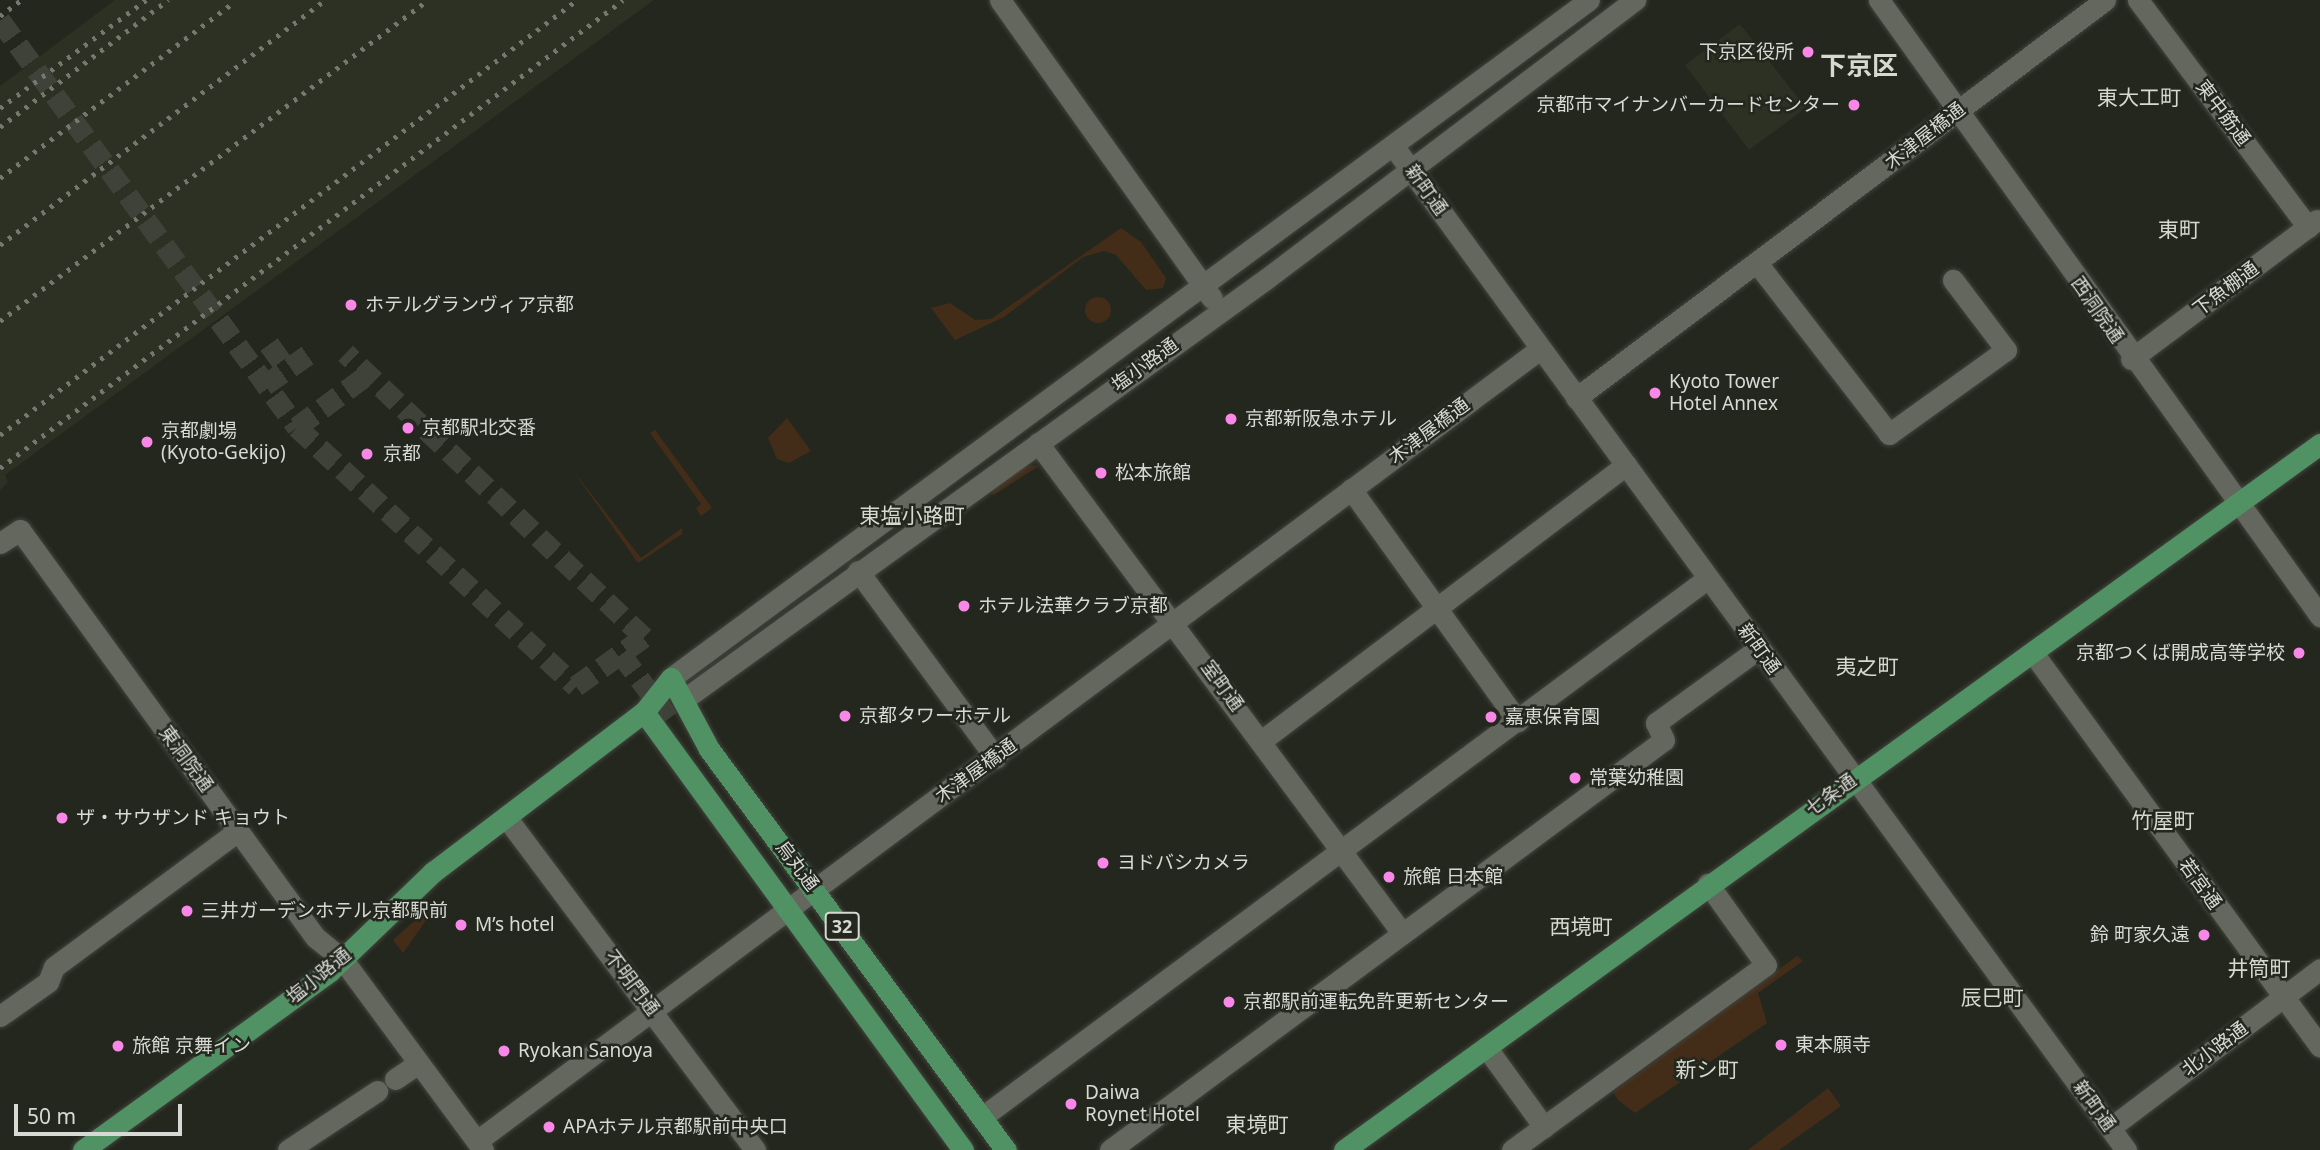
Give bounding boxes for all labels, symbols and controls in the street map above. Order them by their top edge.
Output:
place label: 下京区役所 [1699,41,1794,63]
marker: 下京区役所 [1800,44,1816,60]
district label: 下京区 [1820,50,1898,82]
street label: 東中筋通 [2191,76,2255,150]
district label: 東大工町 [2097,84,2181,110]
place label: 京都市マイナンバーカードセンター [1536,94,1840,116]
marker: 京都市マイナンバーカードセンター [1846,97,1862,113]
street label: 木津屋橋通 [1881,98,1969,174]
street label: 新町通 [1400,160,1452,220]
district label: 東町 [2158,216,2200,242]
street label: 下魚棚通 [2189,257,2263,321]
street label: 西洞院通 [2066,272,2128,348]
place label: ホテルグランヴィア京都 [365,294,574,316]
marker: ホテルグランヴィア京都 [343,297,359,313]
street label: 塩小路通 [1108,333,1182,397]
place label: Kyoto Tower Hotel Annex [1669,371,1779,415]
marker: Kyoto Tower Hotel Annex [1647,385,1663,401]
street label: 木津屋橋通 [1384,393,1474,469]
place label: 京都新阪急ホテル [1245,408,1397,430]
marker: 京都新阪急ホテル [1223,411,1239,427]
place label: 京都駅北交番 [422,417,536,439]
place label: 京都劇場 (Kyoto-Gekijo) [161,420,286,464]
marker: 京都駅北交番 [400,420,416,436]
marker: 京都劇場 (Kyoto-Gekijo) [139,434,155,450]
place label: 京都 [383,443,421,465]
marker: 京都 [357,444,377,464]
place label: 松本旅館 [1115,462,1191,484]
marker: 松本旅館 [1093,465,1109,481]
district label: 東塩小路町 [860,502,964,528]
place label: ホテル法華クラブ京都 [978,595,1168,617]
marker: ホテル法華クラブ京都 [956,598,972,614]
street label: 新町通 [1733,619,1785,679]
place label: 京都つくば開成高等学校 [2076,642,2285,664]
marker: 京都つくば開成高等学校 [2291,645,2307,661]
district label: 夷之町 [1836,653,1898,679]
street label: 室町通 [1196,656,1248,716]
place label: 京都タワーホテル [859,705,1011,727]
place label: 嘉恵保育園 [1505,706,1600,728]
marker: 京都タワーホテル [837,708,853,724]
marker: 嘉恵保育園 [1483,709,1499,725]
street label: 東洞院通 [154,722,218,796]
street label: 木津屋橋通 [931,734,1021,808]
place label: 常葉幼稚園 [1589,767,1684,789]
street label: 七条通 [1801,769,1861,821]
marker: 常葉幼稚園 [1567,770,1583,786]
place label: ザ・サウザンド キョウト [76,807,290,829]
district label: 竹屋町 [2132,807,2194,833]
marker: ザ・サウザンド キョウト [54,810,70,826]
street label: 烏丸通 [771,836,823,896]
place label: ヨドバシカメラ [1117,852,1250,874]
street label: 若宮通 [2174,854,2226,914]
marker: ヨドバシカメラ [1095,855,1111,871]
place label: 旅館 日本館 [1403,866,1503,888]
marker: 旅館 日本館 [1381,869,1397,885]
place label: 三井ガーデンホテル京都駅前 [201,900,448,922]
marker: 三井ガーデンホテル京都駅前 [179,903,195,919]
road number: 32 [824,911,860,940]
district label: 西境町 [1550,913,1612,939]
place label: M’s hotel [475,914,555,936]
marker: M’s hotel [453,917,469,933]
place label: 鈴 町家久遠 [2090,924,2190,946]
marker: 鈴 町家久遠 [2196,927,2212,943]
street label: 塩小路通 [282,943,356,1009]
street label: 不明門通 [600,946,664,1020]
district label: 井筒町 [2228,955,2290,981]
district label: 辰巳町 [1961,984,2023,1010]
place label: 京都駅前運転免許更新センター [1243,991,1509,1013]
marker: 京都駅前運転免許更新センター [1221,994,1237,1010]
street label: 北小路通 [2178,1017,2252,1081]
place label: 東本願寺 [1795,1034,1871,1056]
place label: 旅館 京舞イン [132,1035,251,1057]
marker: 東本願寺 [1773,1037,1789,1053]
marker: 旅館 京舞イン [110,1038,126,1054]
place label: Ryokan Sanoya [518,1040,653,1062]
marker: Ryokan Sanoya [496,1043,512,1059]
district label: 新シ町 [1676,1056,1738,1082]
street label: 新町通 [2068,1076,2120,1136]
place label: Daiwa Roynet Hotel [1085,1082,1200,1126]
scale bar [18,1090,186,1134]
marker: Daiwa Roynet Hotel [1063,1096,1079,1112]
text: 50 m [27,1102,76,1130]
district label: 東境町 [1226,1111,1288,1137]
place label: APAホテル京都駅前中央口 [563,1116,788,1138]
marker: APAホテル京都駅前中央口 [541,1119,557,1135]

